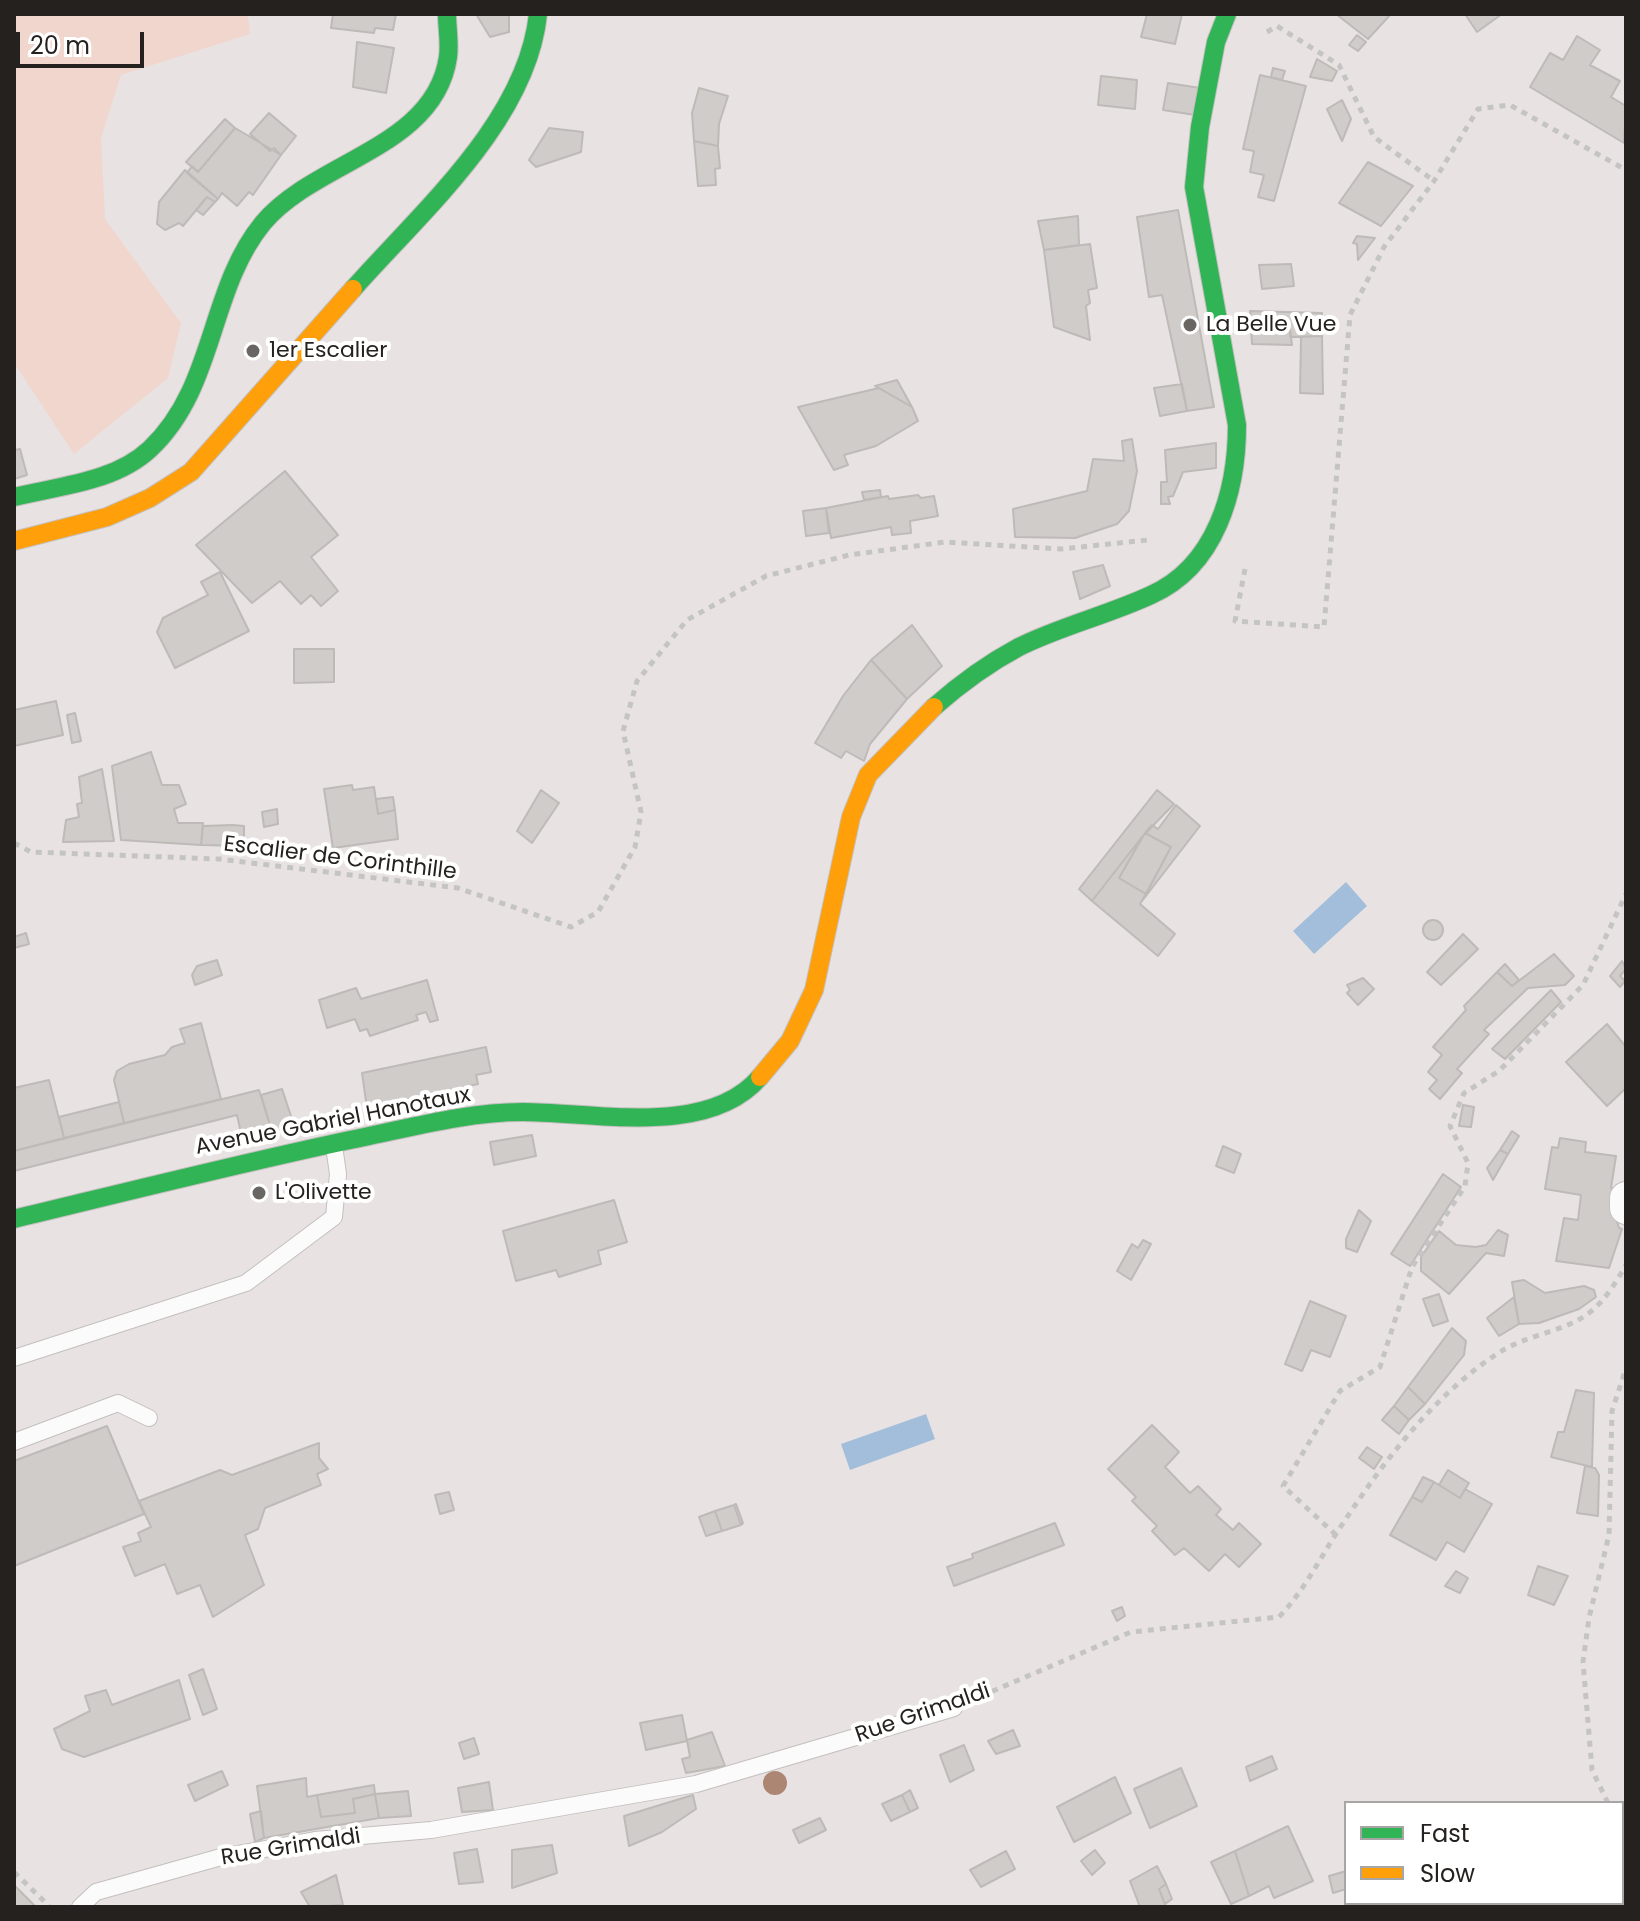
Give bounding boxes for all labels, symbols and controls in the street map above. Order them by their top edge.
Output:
scale bar [20,16,148,66]
text: 20 m [30,29,90,62]
place label: La Belle Vue [1206,312,1336,338]
marker: La Belle Vue [1181,316,1199,334]
place label: 1er Escalier [269,338,387,364]
marker: 1er Escalier [244,342,262,360]
street label: Escalier de Corinthille [222,832,458,886]
street label: Avenue Gabriel Hanotaux [193,1082,473,1162]
place label: L'Olivette [275,1180,372,1206]
marker: L'Olivette [250,1184,268,1202]
street label: Rue Grimaldi [852,1679,994,1749]
legend [1344,1801,1624,1905]
text: Fast [1420,1817,1470,1850]
street label: Rue Grimaldi [219,1824,363,1872]
text: Slow [1420,1857,1475,1890]

